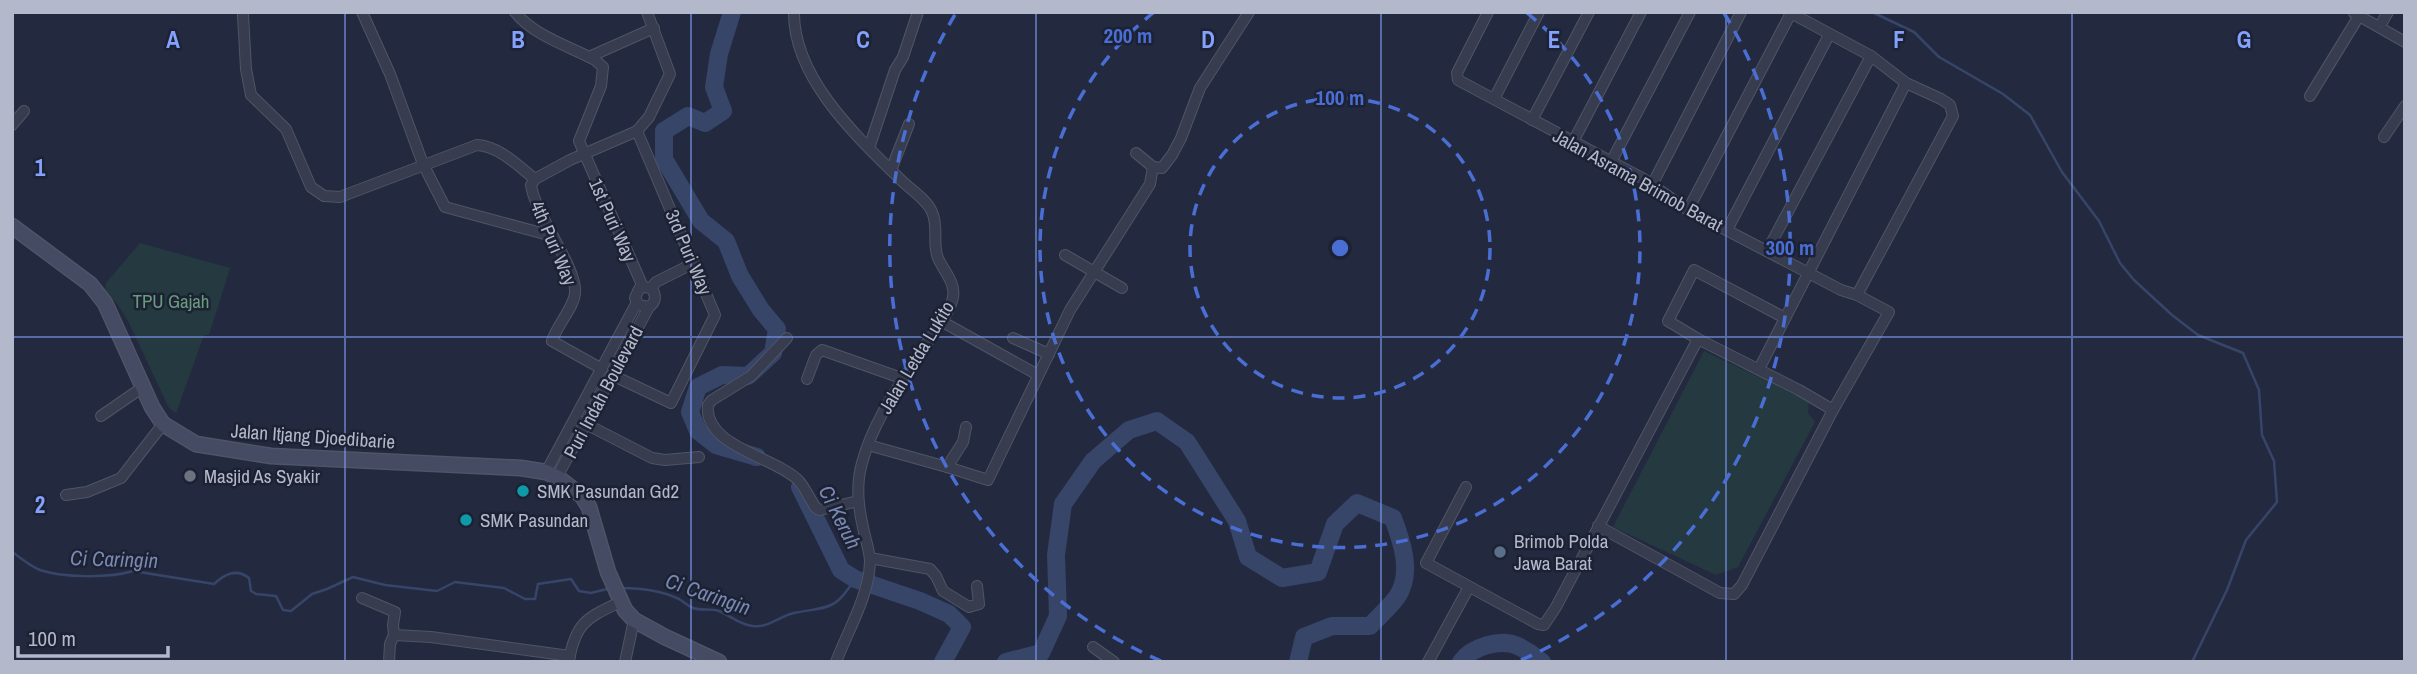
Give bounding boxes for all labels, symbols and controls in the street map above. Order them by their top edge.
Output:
text: 200 m [1104,21,1152,50]
text: A [166,24,180,55]
text: B [511,24,525,55]
text: C [856,24,870,55]
text: D [1201,24,1215,55]
text: E [1548,24,1560,55]
text: F [1893,24,1905,55]
text: G [2237,24,2251,55]
text: 100 m [1316,83,1364,112]
street label: Jalan Asrama Brimob Barat [1548,122,1728,238]
text: 1 [35,152,46,183]
street label: 1st Puri Way [583,174,643,266]
street label: 4th Puri Way [525,197,584,289]
street label: 3rd Puri Way [659,205,719,299]
text: 300 m [1766,233,1814,262]
centre of rings [1328,236,1352,260]
park label: TPU Gajah [132,288,210,314]
street label: Jalan Letda Lukito [872,296,960,418]
street label: Puri Indah Boulevard [557,321,649,463]
street label: Jalan Itjang Djoedibarie [230,417,396,455]
place label: Masjid As Syakir [204,463,321,489]
marker: Masjid As Syakir [182,468,198,484]
place label: SMK Pasundan Gd2 [537,478,679,504]
water label: Ci Keruh [812,480,868,554]
marker: SMK Pasundan Gd2 [515,483,531,499]
text: 2 [35,489,45,520]
place label: SMK Pasundan [480,507,588,533]
marker: SMK Pasundan [458,512,474,528]
place label: Brimob Polda Jawa Barat [1514,528,1609,576]
water label: Ci Caringin [69,543,159,575]
marker: Brimob Polda Jawa Barat [1492,544,1508,560]
water label: Ci Caringin [662,566,754,622]
scale bar [18,614,168,658]
text: 100 m [28,624,76,653]

